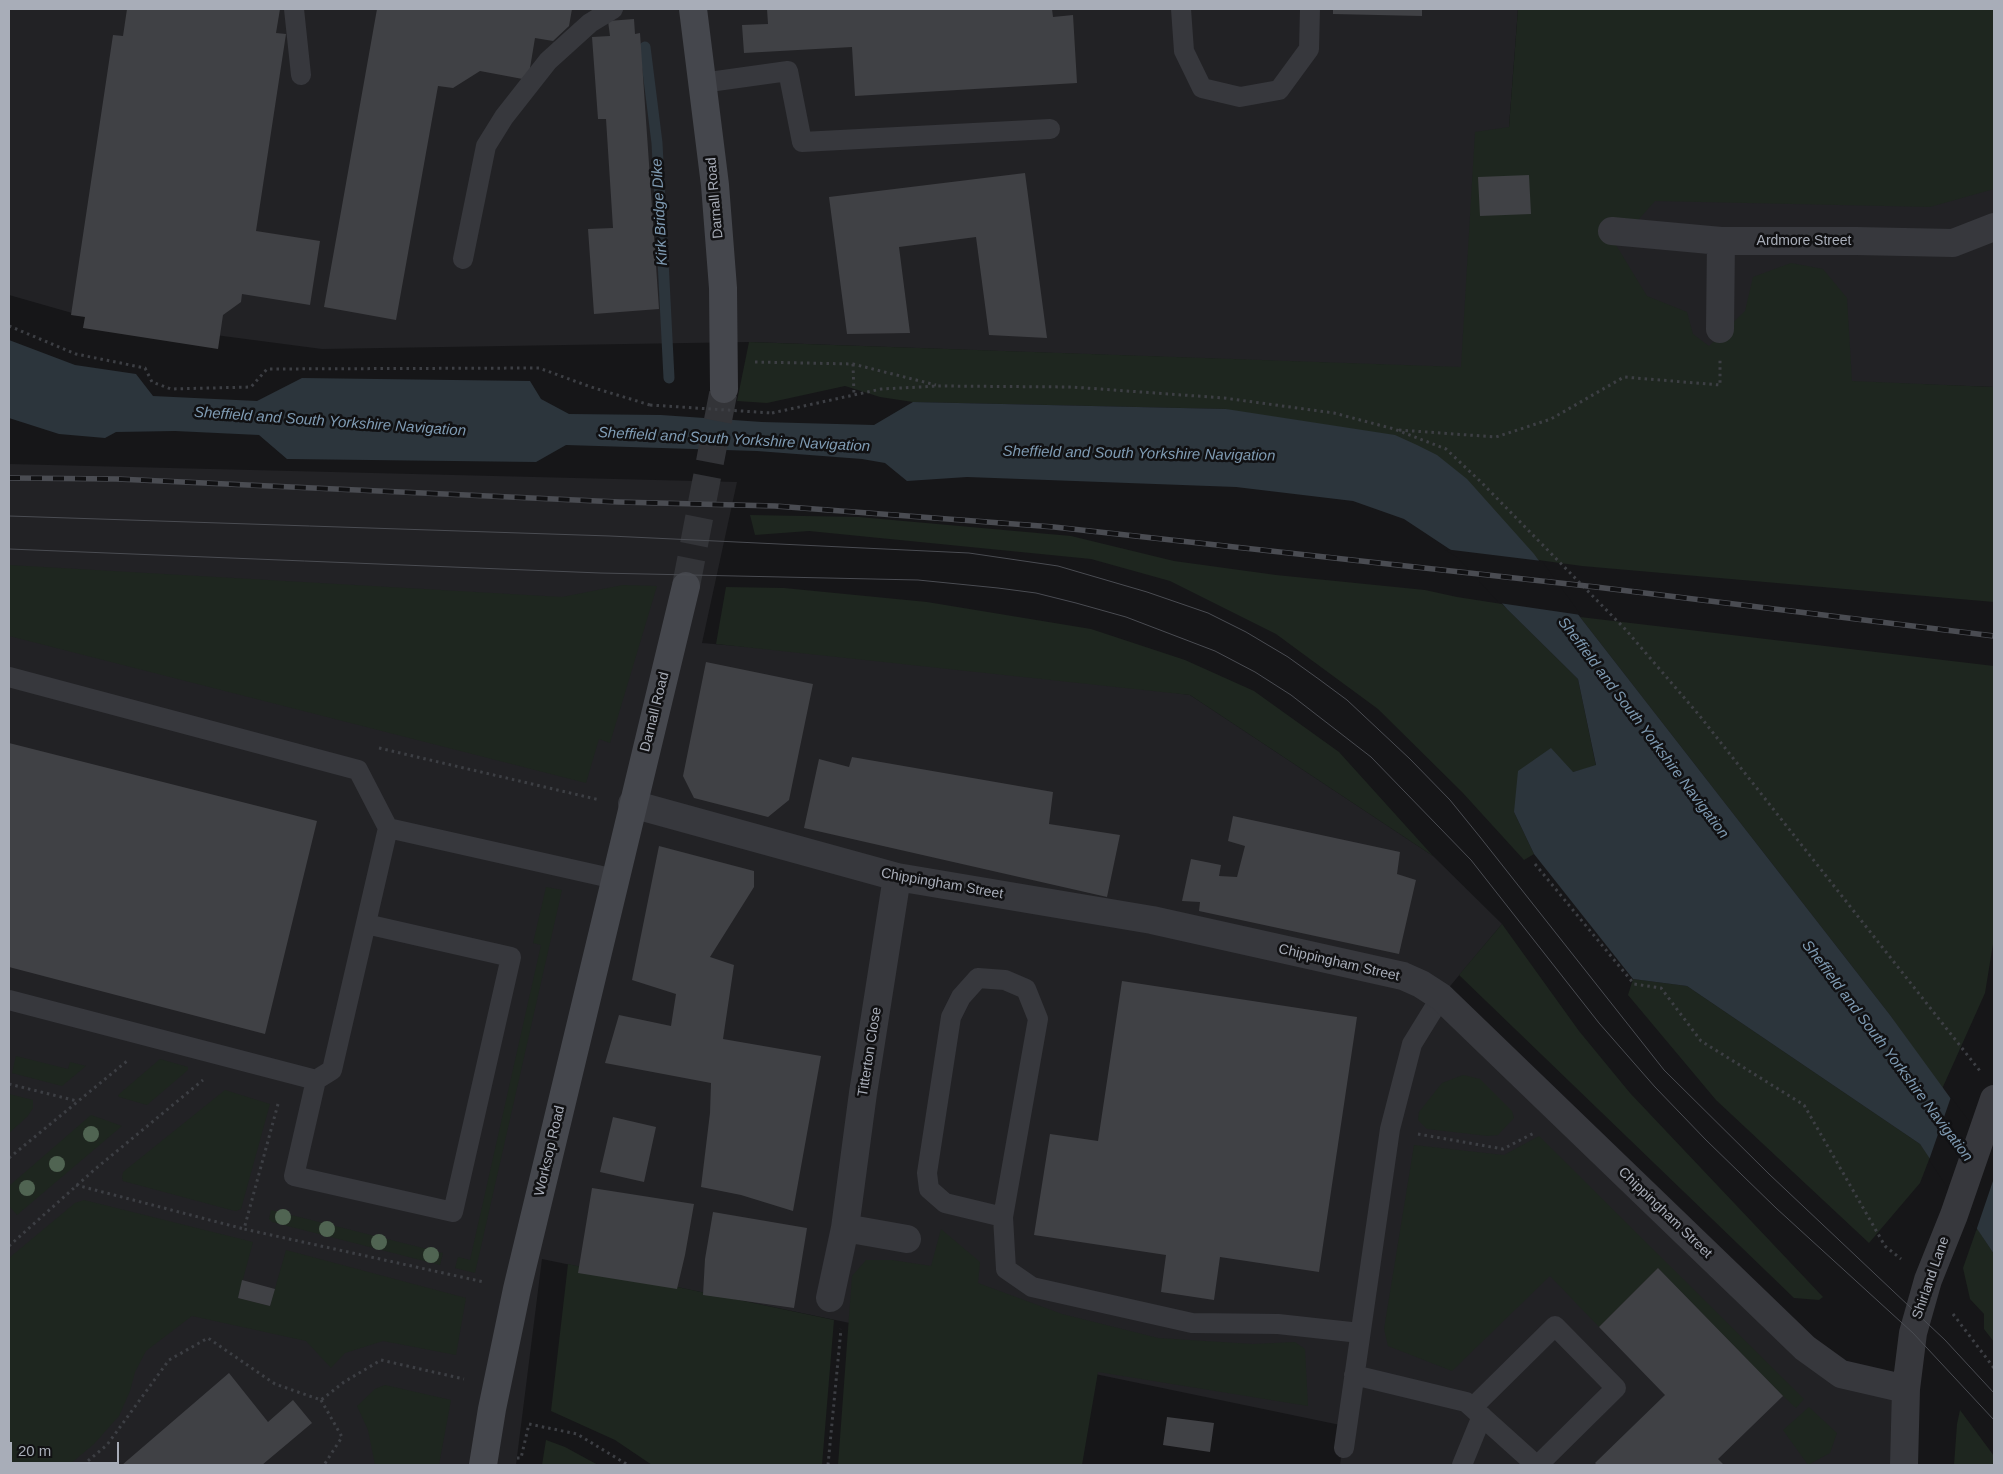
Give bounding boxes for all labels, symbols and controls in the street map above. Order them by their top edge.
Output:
street label: Darnall Road [703,157,727,239]
water label: Kirk Bridge Dike [648,158,672,266]
street label: Ardmore Street [1757,233,1851,249]
water label: Sheffield and South Yorkshire Navigation [193,404,467,440]
water label: Sheffield and South Yorkshire Navigation [597,424,871,456]
water label: Sheffield and South Yorkshire Navigation [1003,443,1275,465]
water label: Sheffield and South Yorkshire Navigation [1554,614,1732,842]
street label: Darnall Road [637,670,673,754]
street label: Chippingham Street [880,865,1004,903]
water label: Sheffield and South Yorkshire Navigation [1798,937,1976,1165]
street label: Chippingham Street [1277,941,1401,985]
street label: Titterton Close [855,1006,885,1098]
street label: Worksop Road [531,1104,569,1198]
street label: Chippingham Street [1615,1164,1715,1262]
street label: Shirland Lane [1909,1234,1953,1322]
scale bar [12,1432,121,1464]
text: 20 m [18,1442,51,1459]

